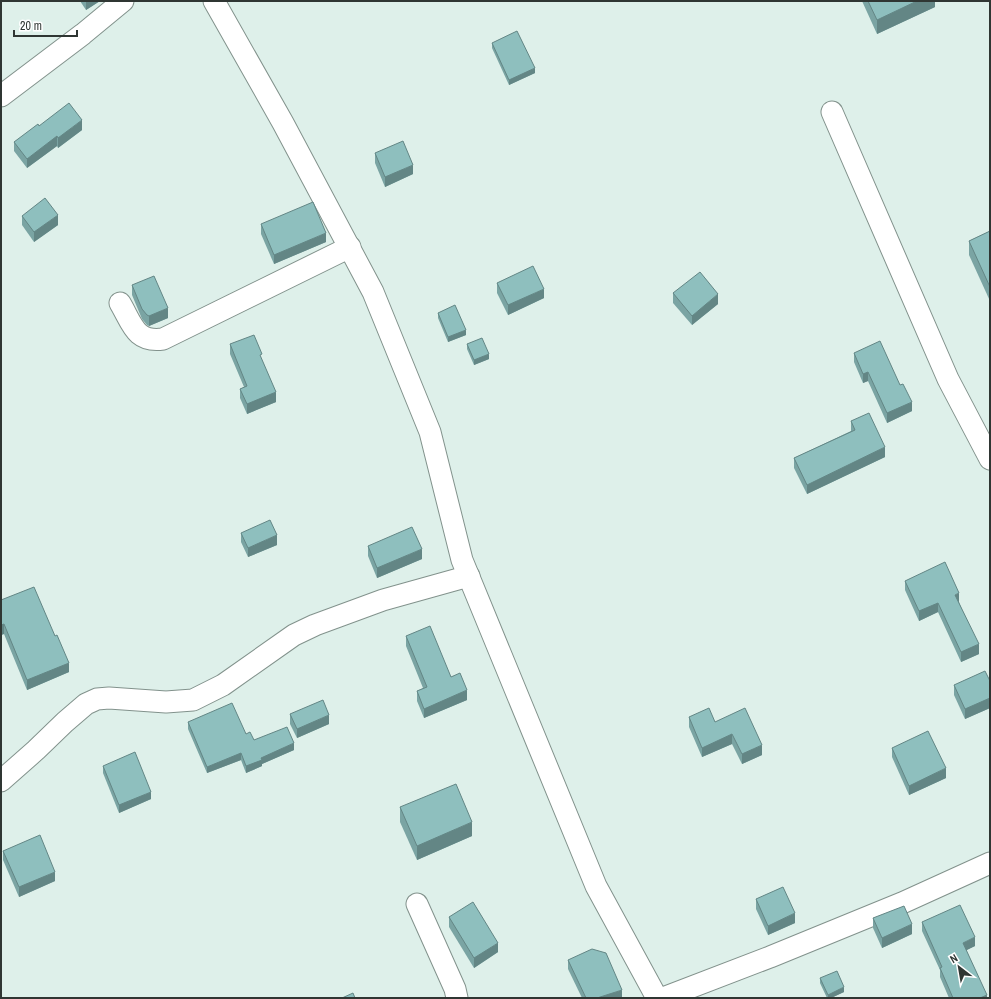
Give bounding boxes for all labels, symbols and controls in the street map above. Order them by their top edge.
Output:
scale bar [14,12,77,38]
text: 20 m [20,18,42,34]
north arrow [939,947,979,987]
text: N [947,951,960,966]

